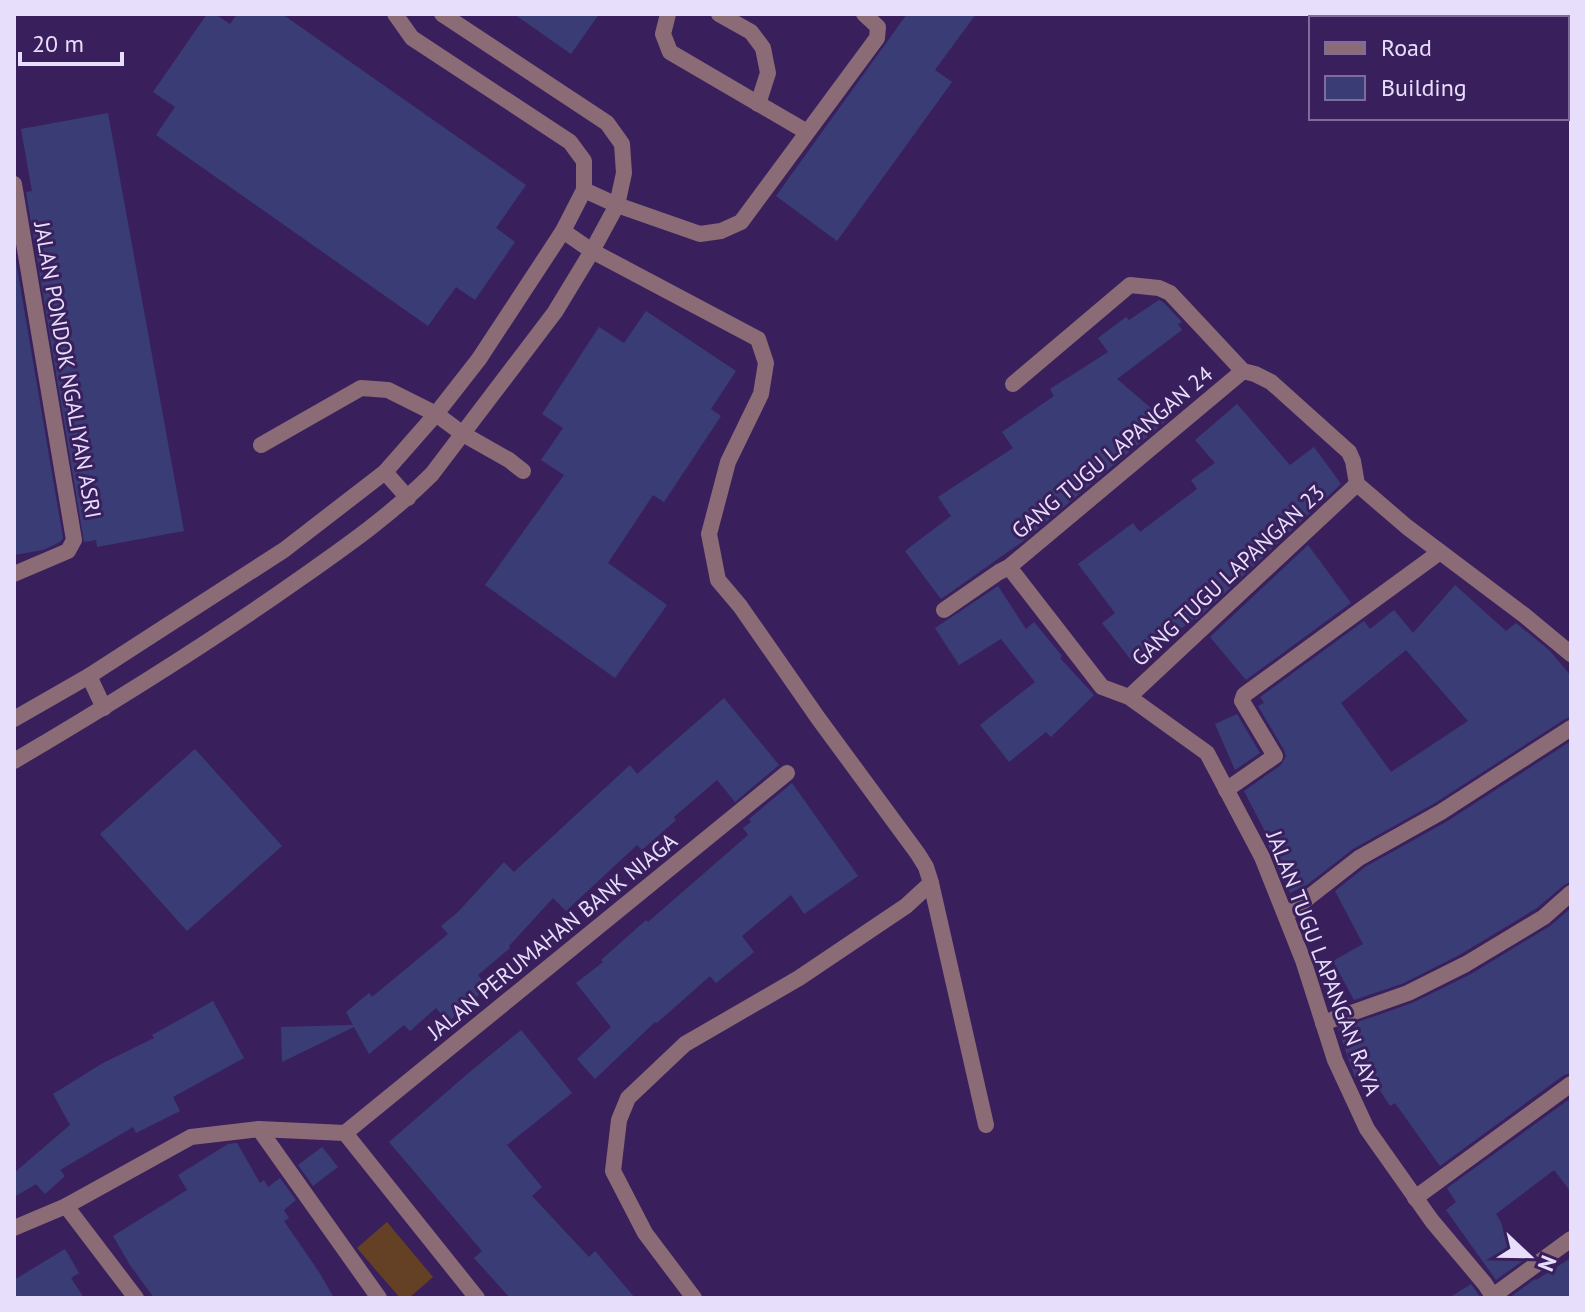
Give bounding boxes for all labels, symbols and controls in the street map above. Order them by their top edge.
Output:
scale bar [20,16,122,66]
legend [1309,16,1569,120]
text: 20 m [32,28,84,59]
text: Road [1381,32,1432,63]
text: Building [1381,72,1467,103]
street label: JALAN PONDOK NGALIYAN ASRI [28,218,108,521]
street label: GANG TUGU LAPANGAN 24 [1006,360,1218,544]
street label: GANG TUGU LAPANGAN 23 [1126,478,1330,672]
street label: JALAN PERUMAHAN BANK NIAGA [421,826,683,1046]
street label: JALAN TUGU LAPANGAN RAYA [1260,826,1388,1099]
north arrow [1489,1216,1569,1296]
text: N [1532,1252,1563,1275]

